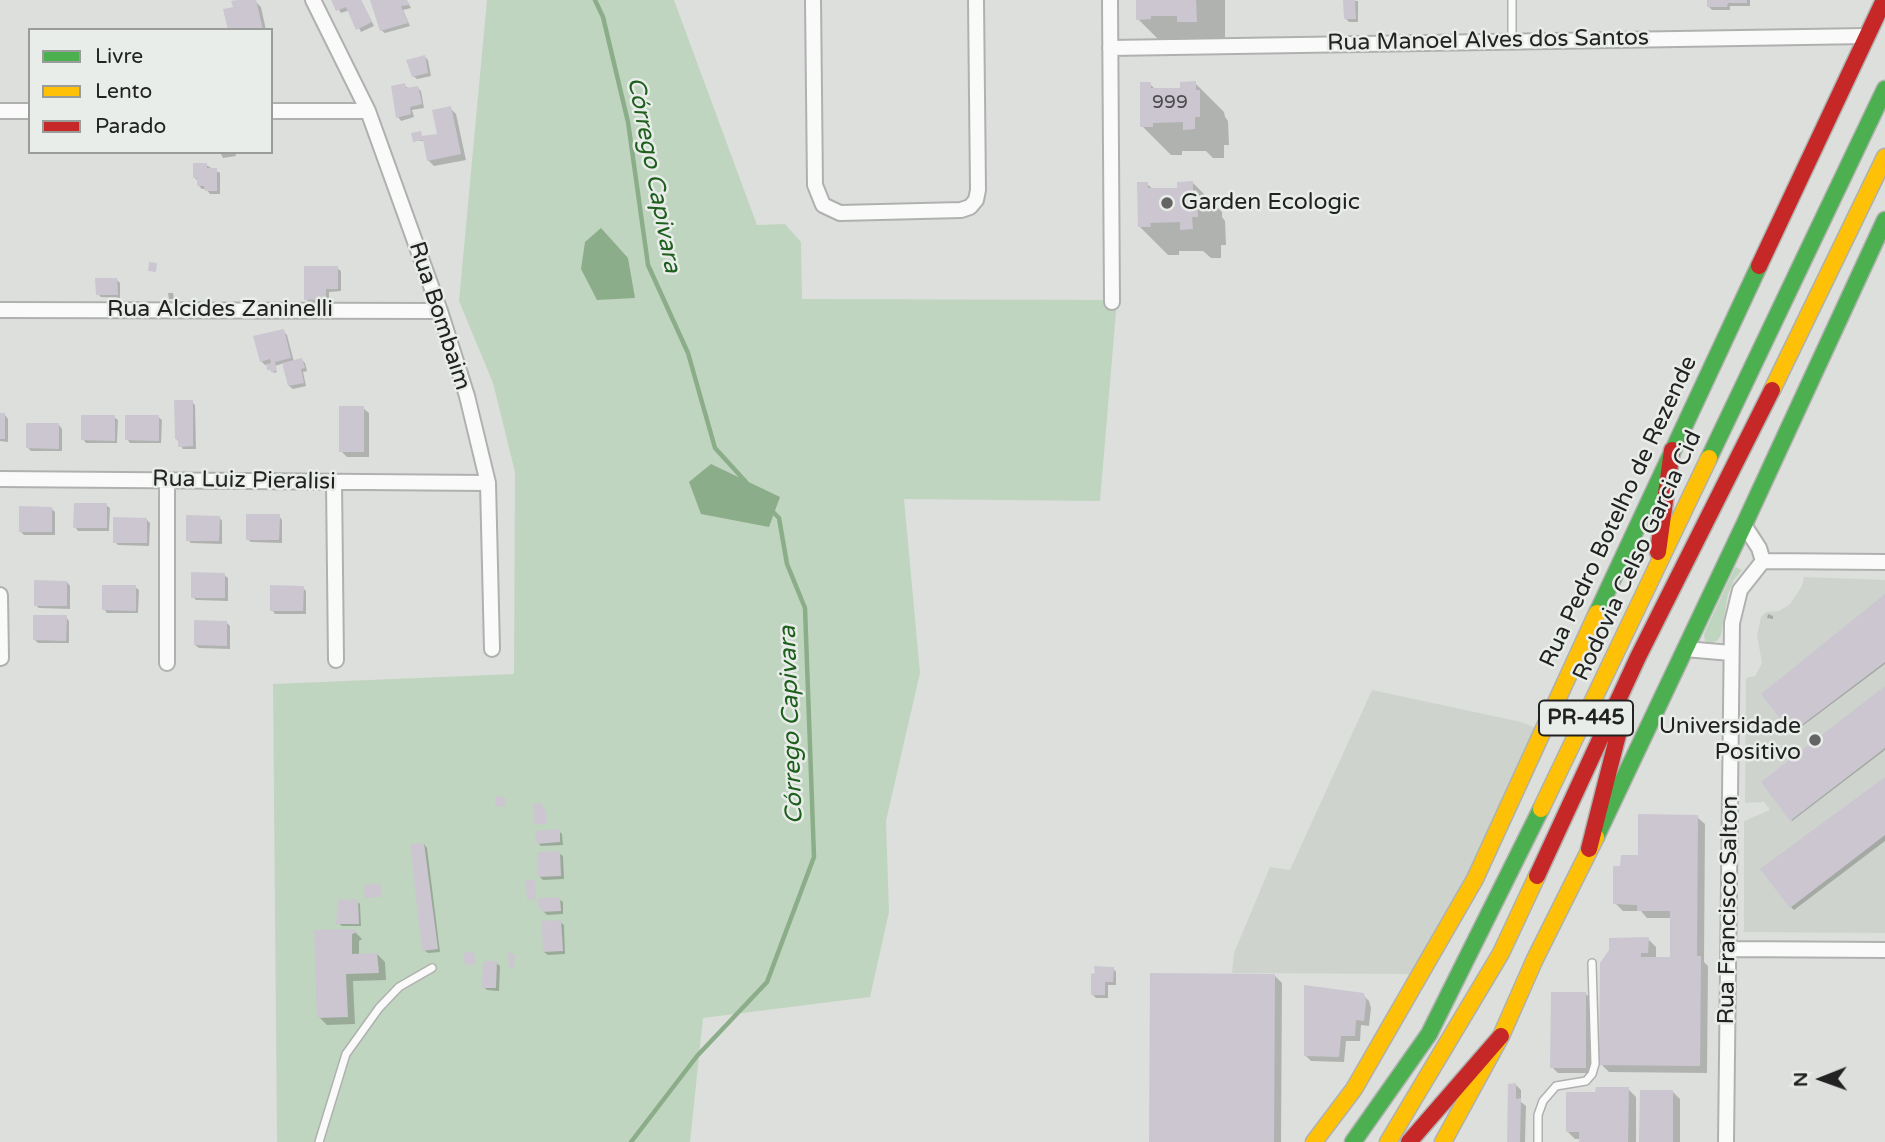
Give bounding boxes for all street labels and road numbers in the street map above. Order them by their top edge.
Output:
street label: Rua Manoel Alves dos Santos [1327,24,1649,58]
street label: Rua Bombaim [402,238,476,394]
street label: Rua Alcides Zaninelli [107,296,333,324]
street label: Rua Pedro Botelho de Rezende [1535,352,1703,672]
street label: Rodovia Celso Garcia Cid [1568,427,1708,685]
street label: Rua Luiz Pieralisi [152,466,336,496]
road number: PR-445 [1539,700,1633,736]
street label: Rua Francisco Salton [1713,795,1745,1025]

